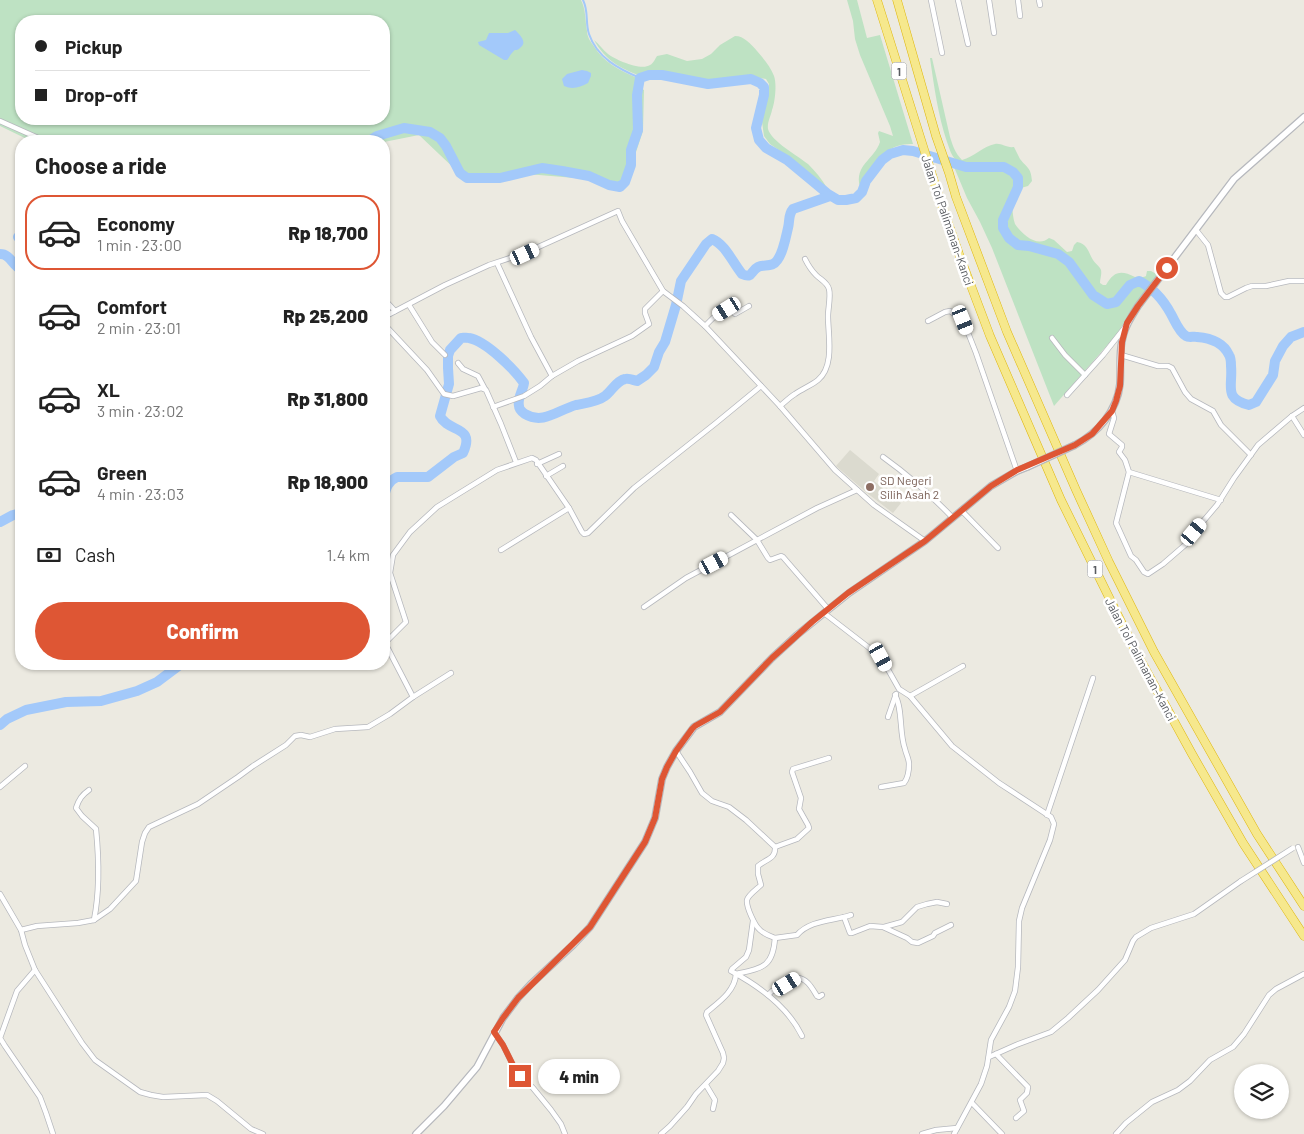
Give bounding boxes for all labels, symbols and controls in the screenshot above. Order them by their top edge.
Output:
text: Pickup [65,35,123,58]
road number: 1 [892,62,906,80]
text: Drop-off [65,83,138,106]
text: Choose a ride [35,152,167,178]
street label: Jalan Tol Palimanan–Kanci [919,153,977,287]
icon: car [37,210,82,255]
text: Economy [97,212,175,235]
text: Rp 18,700 [288,221,368,244]
text: 1 min · 23:00 [97,235,182,254]
car [508,241,541,267]
route start [1156,257,1178,279]
icon: car [37,293,82,338]
text: Comfort [97,295,167,318]
car [710,295,743,323]
car [950,303,975,337]
text: Rp 25,200 [283,304,368,327]
text: 2 min · 23:01 [97,318,181,337]
icon: car [37,376,82,421]
text: XL [97,378,120,401]
text: Rp 31,800 [287,387,368,410]
text: 3 min · 23:02 [97,401,184,420]
icon: car [37,459,82,504]
text: Green [97,461,147,484]
text: Rp 18,900 [288,470,368,493]
place label: SD Negeri Silih Asah 2 [880,473,939,501]
marker: SD Negeri Silih Asah 2 [864,481,876,493]
text: 4 min · 23:03 [97,484,184,503]
car [1178,516,1209,548]
icon: cash [35,541,63,569]
text: Cash [75,543,116,566]
text: 1.4 km [327,545,370,564]
car [697,549,730,577]
road number: 1 [1088,560,1102,578]
street label: Jalan Tol Palimanan–Kanci [1103,595,1179,723]
button: Confirm [35,602,370,660]
car [867,640,894,674]
car [770,970,803,998]
callout: 4 min [538,1058,620,1094]
map controls [1234,1064,1289,1119]
button: layers [1234,1064,1289,1119]
route end [509,1065,531,1087]
text: 4 min [559,1067,599,1086]

